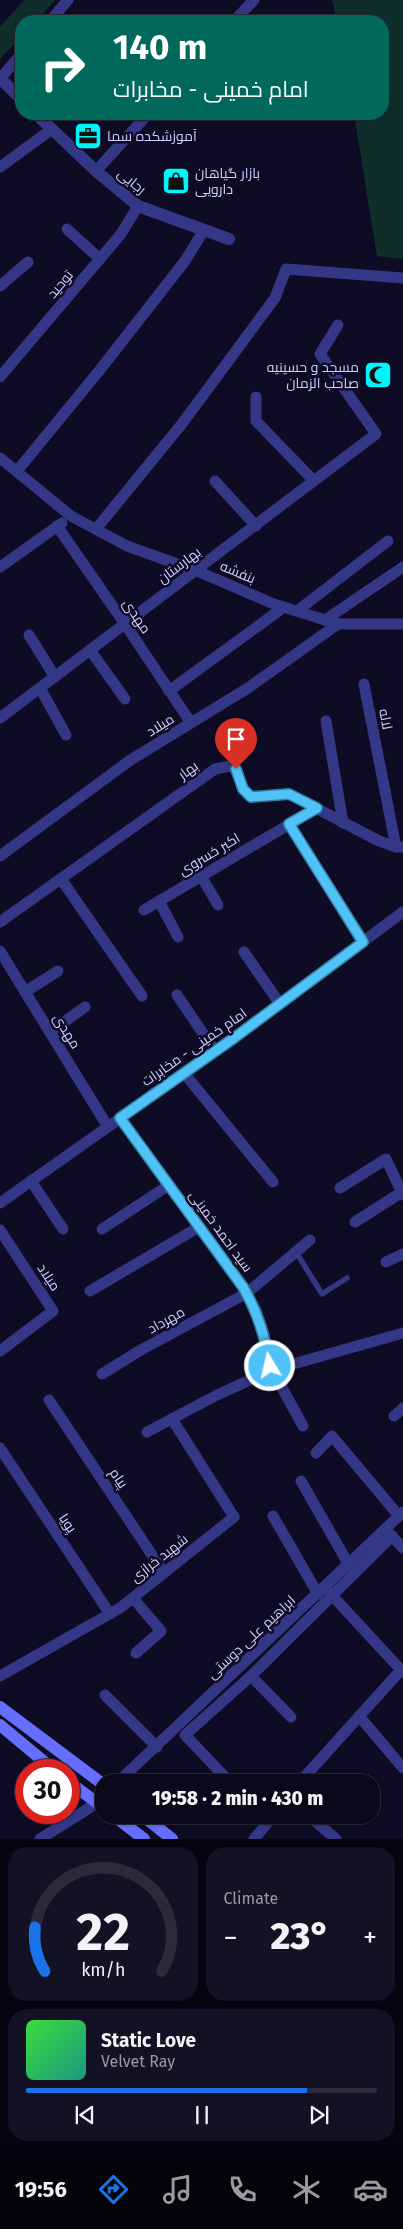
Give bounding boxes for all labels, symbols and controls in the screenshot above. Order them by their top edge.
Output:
text: 140 m [113,26,207,68]
icon: right [30,35,95,100]
text: امام خمینی - مخابرات [113,76,309,103]
office icon: آموزشکده سما [73,121,103,151]
place label: آموزشکده سما [107,128,197,145]
street label: رجایی [114,165,149,198]
place label: بازار گیاهان دارویی [195,165,260,198]
shop icon: بازار گیاهان دارویی [161,166,191,196]
street label: توحید [44,267,77,302]
place label: مسجد و حسینیه صاحب الزمان [267,359,359,392]
mosque icon: مسجد و حسینیه صاحب الزمان [363,360,393,390]
street label: بهارستان [154,544,204,587]
street label: بنفشه [217,557,258,588]
street label: مهدی [119,596,154,637]
street label: لاله [375,707,396,731]
street label: میلاد [143,710,177,740]
pin [215,718,257,769]
icon: arrive [222,725,250,753]
street label: بهار [174,757,202,784]
street label: اکبر خسروی [176,830,243,879]
street label: امام خمینی - مخابرات [138,1005,251,1091]
street label: مهدی [49,1011,84,1052]
street label: سید احمد خمینی [185,1187,256,1275]
street label: میلاد [33,1260,64,1294]
street label: مهرداد [145,1303,188,1337]
position arrow [243,1339,295,1391]
street label: پیام [105,1465,132,1492]
street label: پویا [54,1510,80,1537]
street label: شهید خرازی [127,1531,191,1586]
street label: ابراهیم علی دوستی [204,1592,300,1683]
speed limit sign: 30 [15,1759,80,1824]
text: 19:58 · 2 min · 430 m [152,1787,323,1810]
text: Climate [224,1889,278,1908]
text: 22 [76,1901,130,1964]
text: 23° [271,1913,330,1959]
text: − [224,1921,238,1954]
text: + [363,1921,377,1954]
text: km/h [81,1959,125,1981]
text: Static Love [101,2029,196,2052]
text: Velvet Ray [101,2052,175,2071]
icon: previous [71,2101,99,2129]
icon: pause [188,2101,216,2129]
icon: next [305,2101,333,2129]
icon: directions [96,2172,131,2207]
icon: music [160,2172,195,2207]
icon: phone [225,2172,260,2207]
icon: climate [289,2172,324,2207]
icon: car [353,2172,388,2207]
text: 19:56 [15,2176,67,2203]

